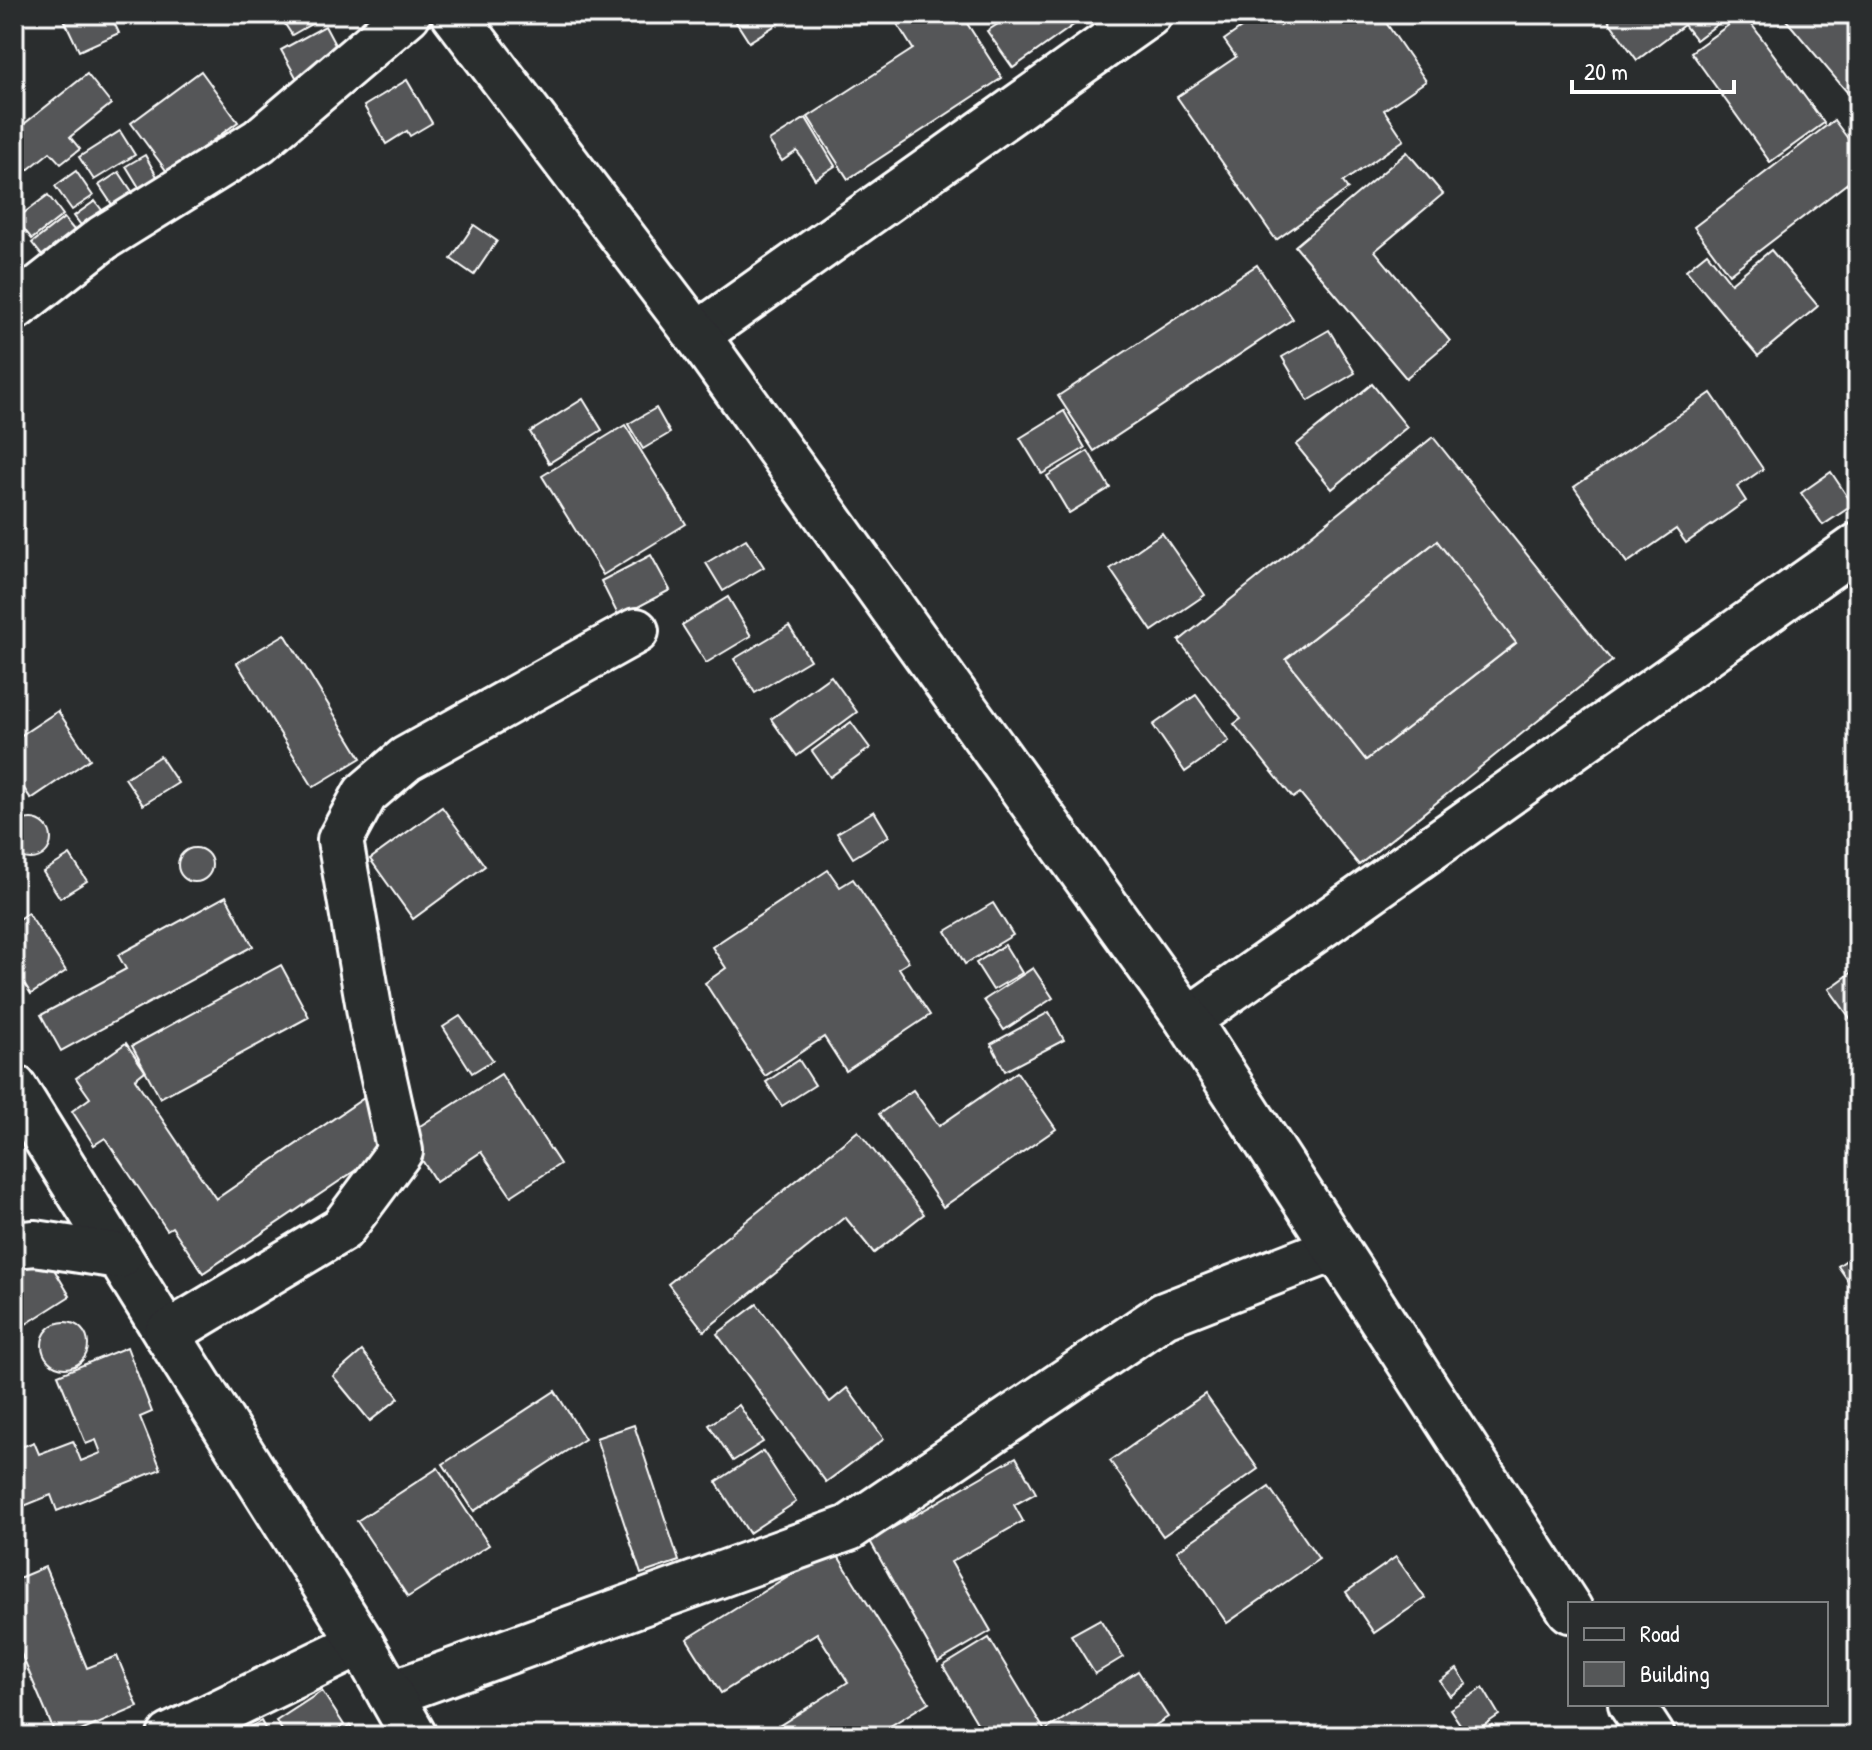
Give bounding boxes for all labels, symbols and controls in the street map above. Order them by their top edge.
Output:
scale bar [1572,44,1734,94]
text: 20 m [1584,55,1628,87]
legend [1568,1602,1828,1706]
text: Road [1640,1617,1679,1649]
text: Building [1640,1657,1710,1689]

